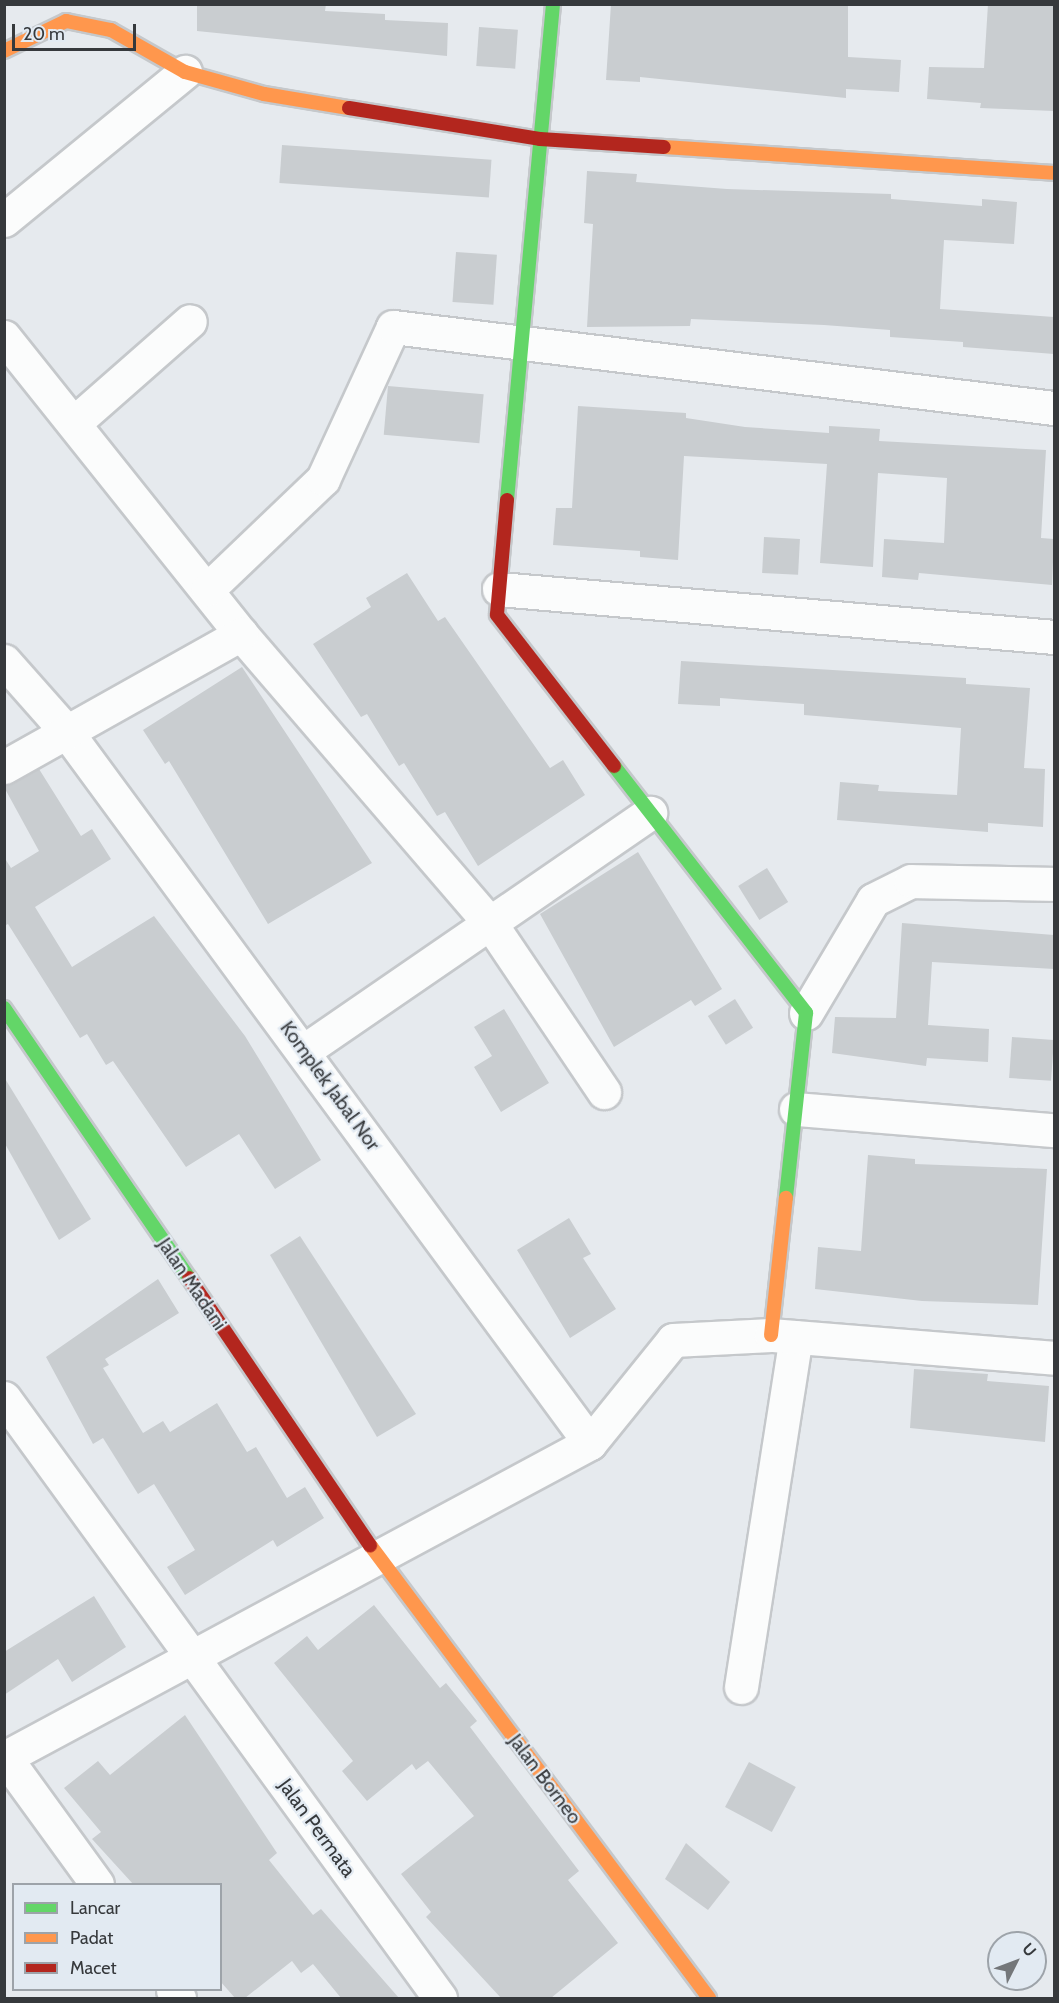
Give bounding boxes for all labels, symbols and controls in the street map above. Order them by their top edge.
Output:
scale bar [15,12,140,50]
text: 20 m [23,23,65,45]
street label: Komplek Jabal Nor [275,1017,385,1155]
street label: Jalan Madani [152,1233,232,1335]
street label: Jalan Borneo [503,1729,587,1829]
street label: Jalan Permata [273,1774,361,1882]
legend [12,1883,222,1991]
text: Lancar [70,1897,120,1919]
text: Padat [70,1927,113,1949]
north arrow [987,1931,1047,1991]
text: U [1018,1939,1040,1961]
text: Macet [70,1957,116,1979]

